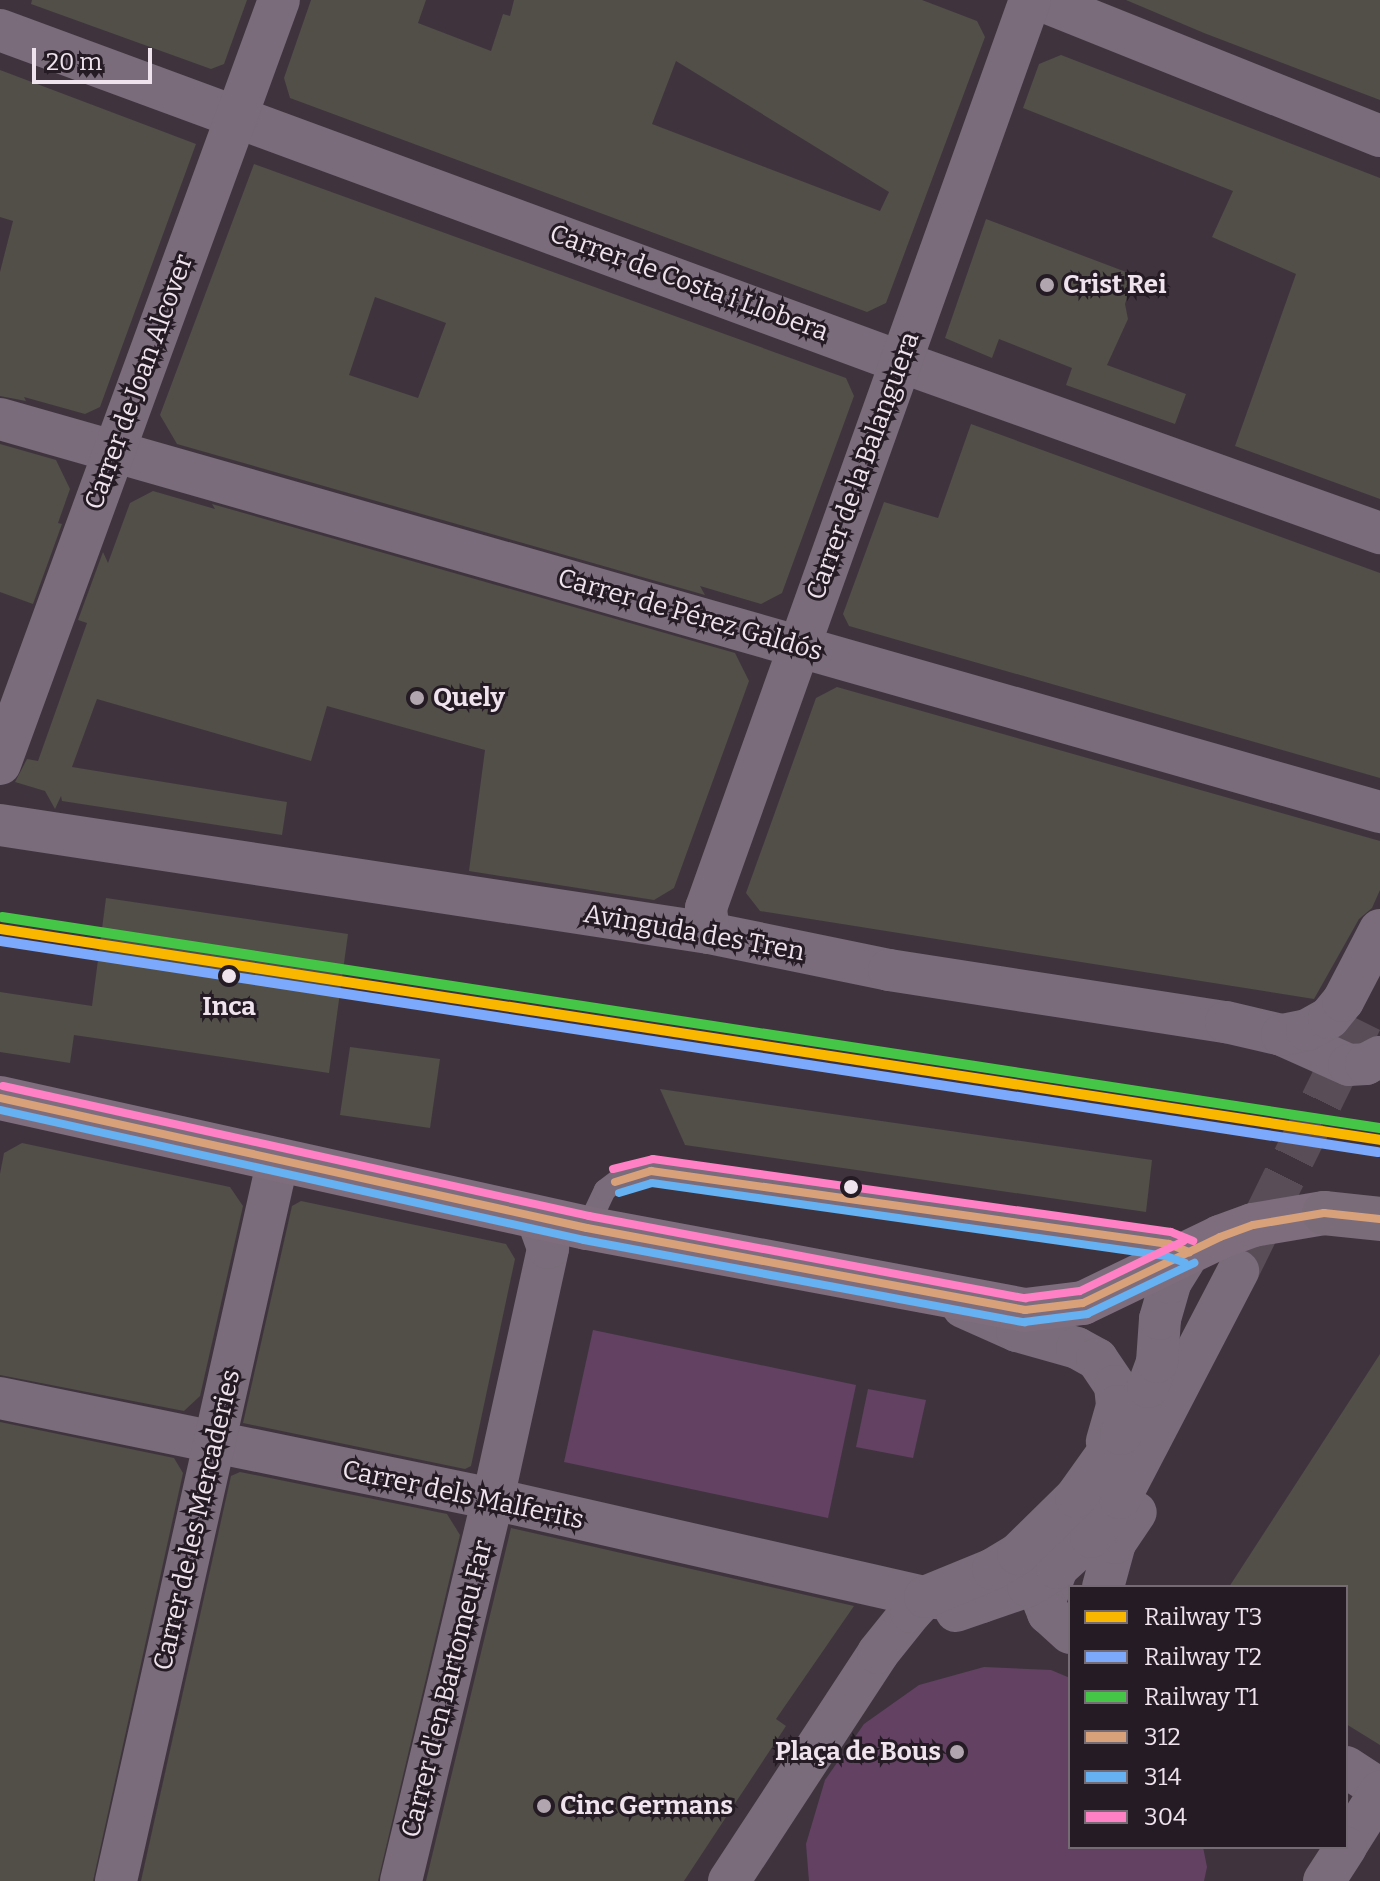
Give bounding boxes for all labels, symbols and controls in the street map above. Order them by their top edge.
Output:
scale bar [36,32,156,82]
text: 20 m [46,48,102,76]
street label: Carrer de Costa i Llobera [545,218,833,348]
street label: Carrer de Joan Alcover [78,250,200,514]
place label: Crist Rei [1063,269,1166,301]
marker: Crist Rei [1038,276,1056,294]
street label: Carrer de la Balanguera [800,328,926,604]
street label: Carrer de Pérez Galdós [554,562,826,668]
place label: Quely [433,682,505,714]
marker: Quely [408,689,426,707]
street label: Avinguda des Tren [581,898,807,968]
marker: Inca [217,964,241,988]
place label: Inca [202,991,256,1023]
unlabelled marker [843,1179,859,1195]
street label: Carrer de les Mercaderies [147,1367,247,1673]
street label: Carrer dels Malferits [339,1454,587,1536]
street label: Carrer d'en Bartomeu Far [395,1537,499,1841]
legend [1068,1585,1348,1849]
text: Railway T3 [1144,1603,1263,1631]
text: Railway T2 [1144,1643,1262,1671]
text: Railway T1 [1144,1683,1259,1711]
text: 312 [1144,1723,1180,1751]
place label: Plaça de Bous [775,1736,941,1768]
marker: Plaça de Bous [948,1743,966,1761]
text: 314 [1144,1763,1181,1791]
place label: Cinc Germans [560,1790,733,1822]
marker: Cinc Germans [535,1797,553,1815]
text: 304 [1144,1803,1187,1831]

